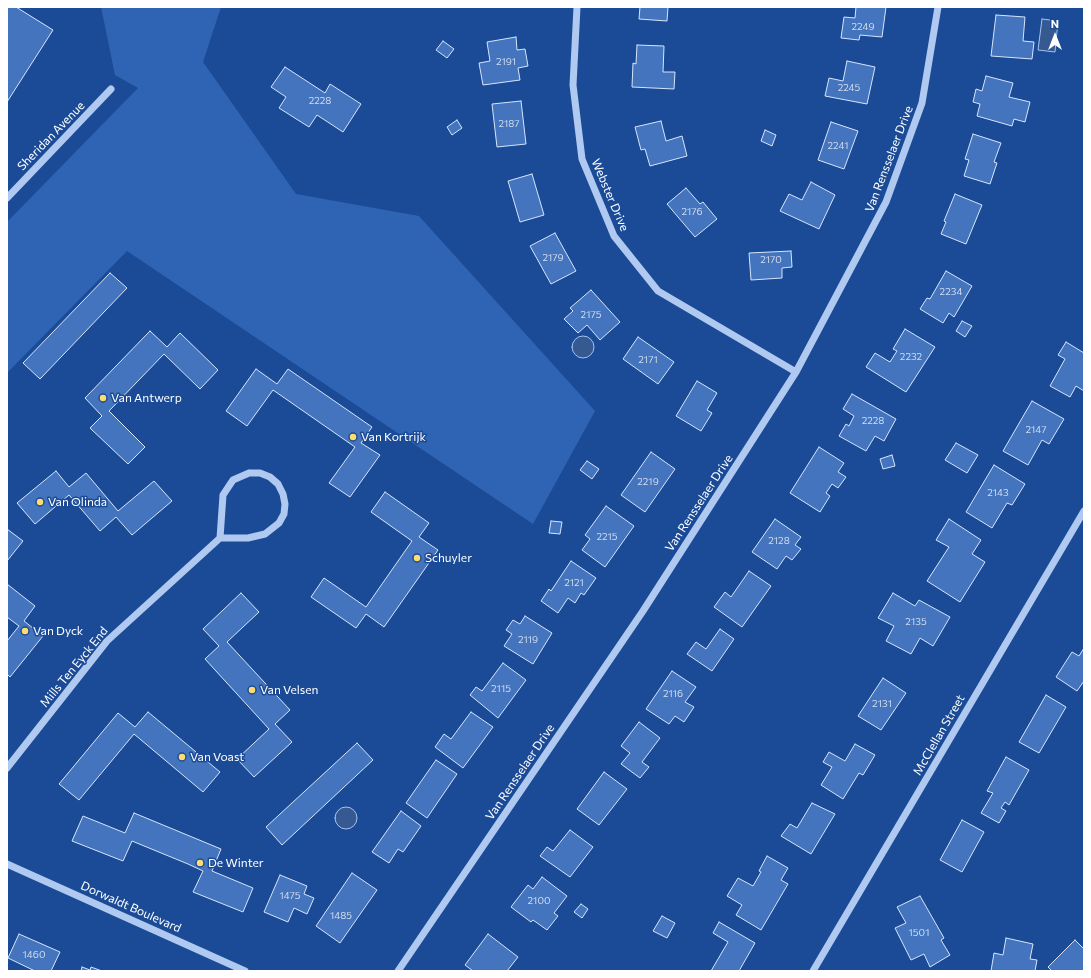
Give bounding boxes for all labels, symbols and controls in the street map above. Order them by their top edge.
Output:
north arrow [1035,16,1075,56]
text: N [1051,17,1059,30]
house number: 2249 [852,21,874,33]
house number: 2191 [496,56,516,68]
house number: 2245 [838,82,860,94]
house number: 2228 [309,95,331,107]
street label: Sheridan Avenue [14,98,88,174]
street label: Van Rensselaer Drive [862,104,916,214]
house number: 2187 [498,118,520,130]
house number: 2241 [828,140,848,152]
street label: Webster Drive [588,157,632,233]
house number: 2176 [681,206,703,218]
house number: 2179 [542,252,564,264]
house number: 2170 [760,254,782,266]
house number: 2234 [940,286,962,298]
house number: 2175 [581,309,601,321]
house number: 2232 [900,351,922,363]
house number: 2171 [638,354,658,366]
place label: Van Antwerp [111,391,182,405]
marker: Van Antwerp [98,393,108,403]
house number: 2228 [862,415,884,427]
house number: 2147 [1026,424,1046,436]
place label: Van Kortrijk [361,430,426,444]
marker: Van Kortrijk [348,432,358,442]
street label: Van Rensselaer Drive [662,452,736,554]
house number: 2219 [637,476,659,488]
house number: 2143 [987,487,1009,499]
place label: Van Olinda [48,495,107,509]
marker: Van Olinda [35,497,45,507]
house number: 2215 [596,531,618,543]
house number: 2128 [768,535,790,547]
place label: Schuyler [425,551,472,565]
marker: Schuyler [412,553,422,563]
house number: 2121 [564,577,584,589]
house number: 2135 [905,616,927,628]
place label: Van Dyck [33,624,83,638]
street label: Mills Ten Eyck End [37,624,111,710]
marker: Van Dyck [20,626,30,636]
house number: 2119 [518,634,538,646]
place label: Van Velsen [260,683,318,697]
house number: 2115 [491,683,511,695]
marker: Van Velsen [247,685,257,695]
house number: 2116 [663,688,683,700]
street label: McClellan Street [910,692,968,778]
house number: 2131 [872,698,892,710]
street label: Van Rensselaer Drive [482,721,558,823]
place label: Van Voast [190,750,244,764]
marker: Van Voast [177,752,187,762]
place label: De Winter [208,856,264,870]
marker: De Winter [195,858,205,868]
street label: Dorwaldt Boulevard [79,878,183,936]
house number: 1475 [279,890,301,902]
house number: 2100 [528,895,550,907]
house number: 1485 [330,910,352,922]
house number: 1501 [909,927,929,939]
house number: 1460 [23,949,45,961]

